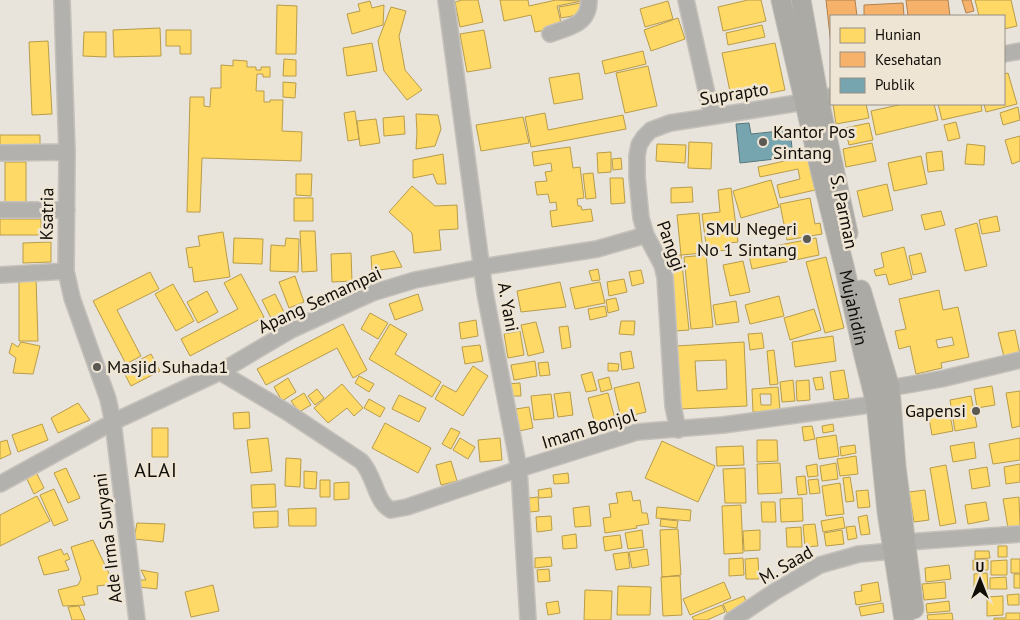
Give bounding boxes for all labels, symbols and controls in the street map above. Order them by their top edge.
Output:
legend [830,15,1005,105]
text: Hunian [875,25,921,44]
text: Kesehatan [875,50,941,69]
text: Publik [875,75,915,94]
street label: Suprapto [698,77,770,110]
place label: Kantor Pos Sintang [773,120,855,164]
marker: Kantor Pos Sintang [757,136,769,148]
street label: S. Parman [825,173,864,251]
street label: Ksatria [35,187,58,241]
street label: Panggi [652,217,691,274]
place label: SMU Negeri No 1 Sintang [697,217,797,261]
marker: SMU Negeri No 1 Sintang [801,233,813,245]
street label: Apang Semampai [254,261,385,338]
street label: Mujahidin [834,268,873,347]
street label: A. Yani [493,280,524,334]
place label: Masjid Suhada1 [107,355,228,378]
marker: Masjid Suhada1 [91,361,103,373]
place label: Gapensi [905,399,966,422]
street label: Imam Bonjol [539,403,640,454]
marker: Gapensi [970,405,982,417]
district label: ALAI [134,457,178,483]
street label: Ade Irma Suryani [88,472,127,605]
street label: M. Saad [755,540,817,589]
north arrow [955,555,1005,605]
text: U [976,558,984,576]

